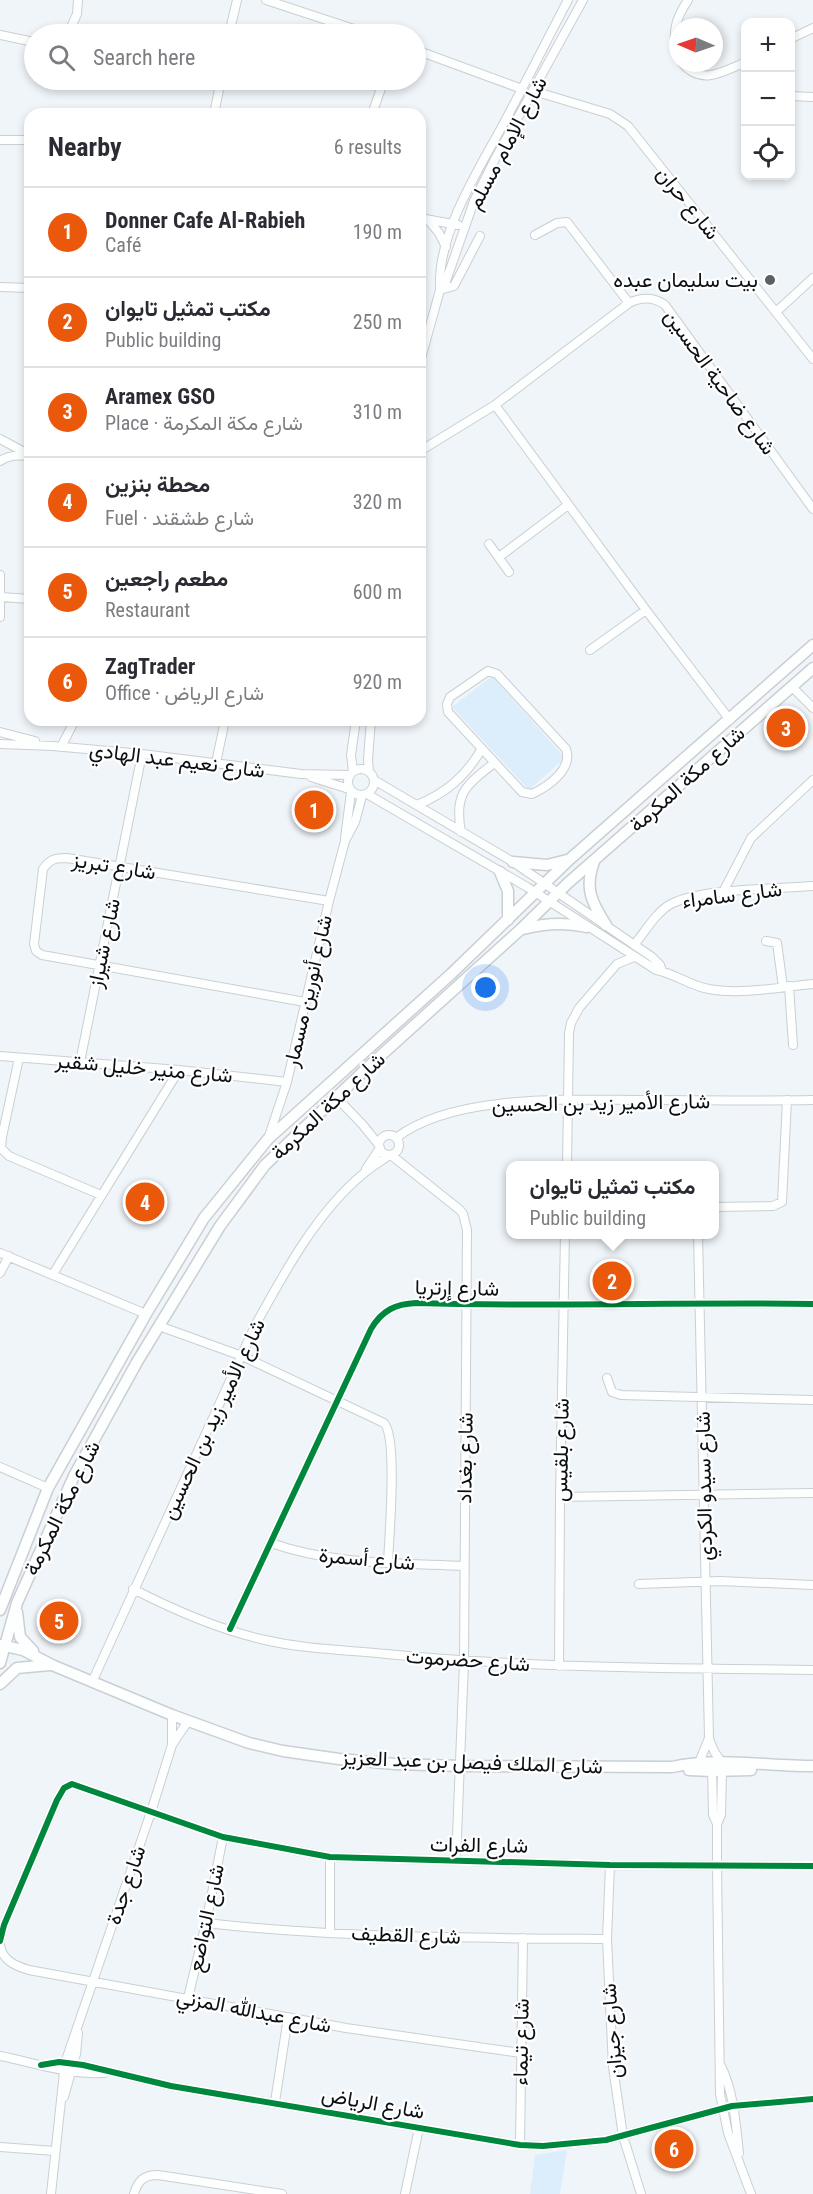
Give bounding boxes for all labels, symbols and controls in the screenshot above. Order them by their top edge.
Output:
north arrow [669,18,723,72]
map controls [741,18,795,180]
button: + [741,18,795,72]
search box [24,24,426,90]
icon: search [45,41,78,74]
text: Search here [93,45,195,70]
button: − [741,72,795,126]
street label: شارع الإمام مسلم [462,73,554,214]
button: locate [741,126,795,180]
text: Nearby [48,132,122,162]
text: 6 results [334,135,402,159]
street label: شارع حران [650,162,725,246]
text: Donner Cafe Al-Rabieh [105,208,305,233]
text: 1 [62,220,73,244]
text: 190 m [353,220,402,244]
text: Café [105,233,141,257]
place label: بيت سليمان عبده [613,268,758,292]
marker: بيت سليمان عبده [763,273,777,287]
text: مكتب تمثيل تايوان [105,296,271,321]
street label: شارع ضاحية الحسين [658,305,781,461]
text: 2 [62,310,73,334]
text: 250 m [353,310,402,334]
text: Public building [105,328,221,352]
text: Aramex GSO [105,384,215,409]
text: 3 [62,400,73,424]
text: 310 m [353,400,402,424]
text: Place · شارع مكة المكرمة [105,411,303,435]
text: محطة بنزين [105,472,210,497]
text: 4 [62,490,73,514]
text: 320 m [353,490,402,514]
text: Fuel · شارع طشقند [105,506,254,530]
text: مطعم راجعين [105,566,228,591]
text: 5 [62,580,73,604]
text: 600 m [353,580,402,604]
text: Restaurant [105,598,190,622]
text: ZagTrader [105,654,195,679]
text: 6 [62,670,73,694]
text: 920 m [353,670,402,694]
text: Office · شارع الرياض [105,681,264,705]
pin: 3 [766,706,806,750]
street label: شارع مكة المكرمة [624,721,751,839]
street label: شارع نعيم عبد الهادي [87,737,266,788]
pin: 1 [294,788,334,832]
street label: شارع تبريز [69,847,157,886]
street label: شارع سامراء [681,877,784,915]
street label: شارع شيراز [83,896,127,991]
street label: شارع أنورين مسمار [279,913,339,1071]
your location [471,973,500,1002]
street label: شارع مكة المكرمة [266,1047,391,1166]
street label: شارع منير خليل شقير [53,1048,234,1090]
street label: شارع الأمير زيد بن الحسين [491,1089,711,1119]
popup [506,1161,719,1239]
text: مكتب تمثيل تايوان [530,1174,695,1199]
pin: 4 [126,1180,164,1224]
text: Public building [530,1206,646,1230]
pin: 2 [592,1258,632,1304]
street label: شارع إرتريا [415,1275,499,1303]
street label: شارع الأمير زيد بن الحسين [156,1315,272,1524]
street label: شارع بلقيس [548,1398,576,1502]
street label: شارع سيدو الكردي [691,1411,722,1561]
street label: شارع بغداد [452,1412,480,1504]
street label: شارع مكة المكرمة [19,1437,107,1580]
street label: شارع أسمرة [318,1543,416,1577]
pin: 5 [40,1598,78,1644]
street label: شارع حضرموت [405,1644,531,1678]
street label: شارع الملك فيصل بن عبد العزيز [340,1745,603,1781]
street label: شارع الفرات [430,1832,528,1860]
street label: شارع جدة [101,1842,153,1928]
street label: شارع التواضع [183,1862,231,1975]
street label: شارع القطيف [351,1921,461,1951]
street label: شارع عبدالله المزني [174,1983,334,2043]
street label: شارع جيزان [597,1983,629,2079]
street label: شارع تيماء [508,1998,536,2086]
street label: شارع الرياض [319,2082,426,2126]
pin: 6 [654,2126,694,2172]

